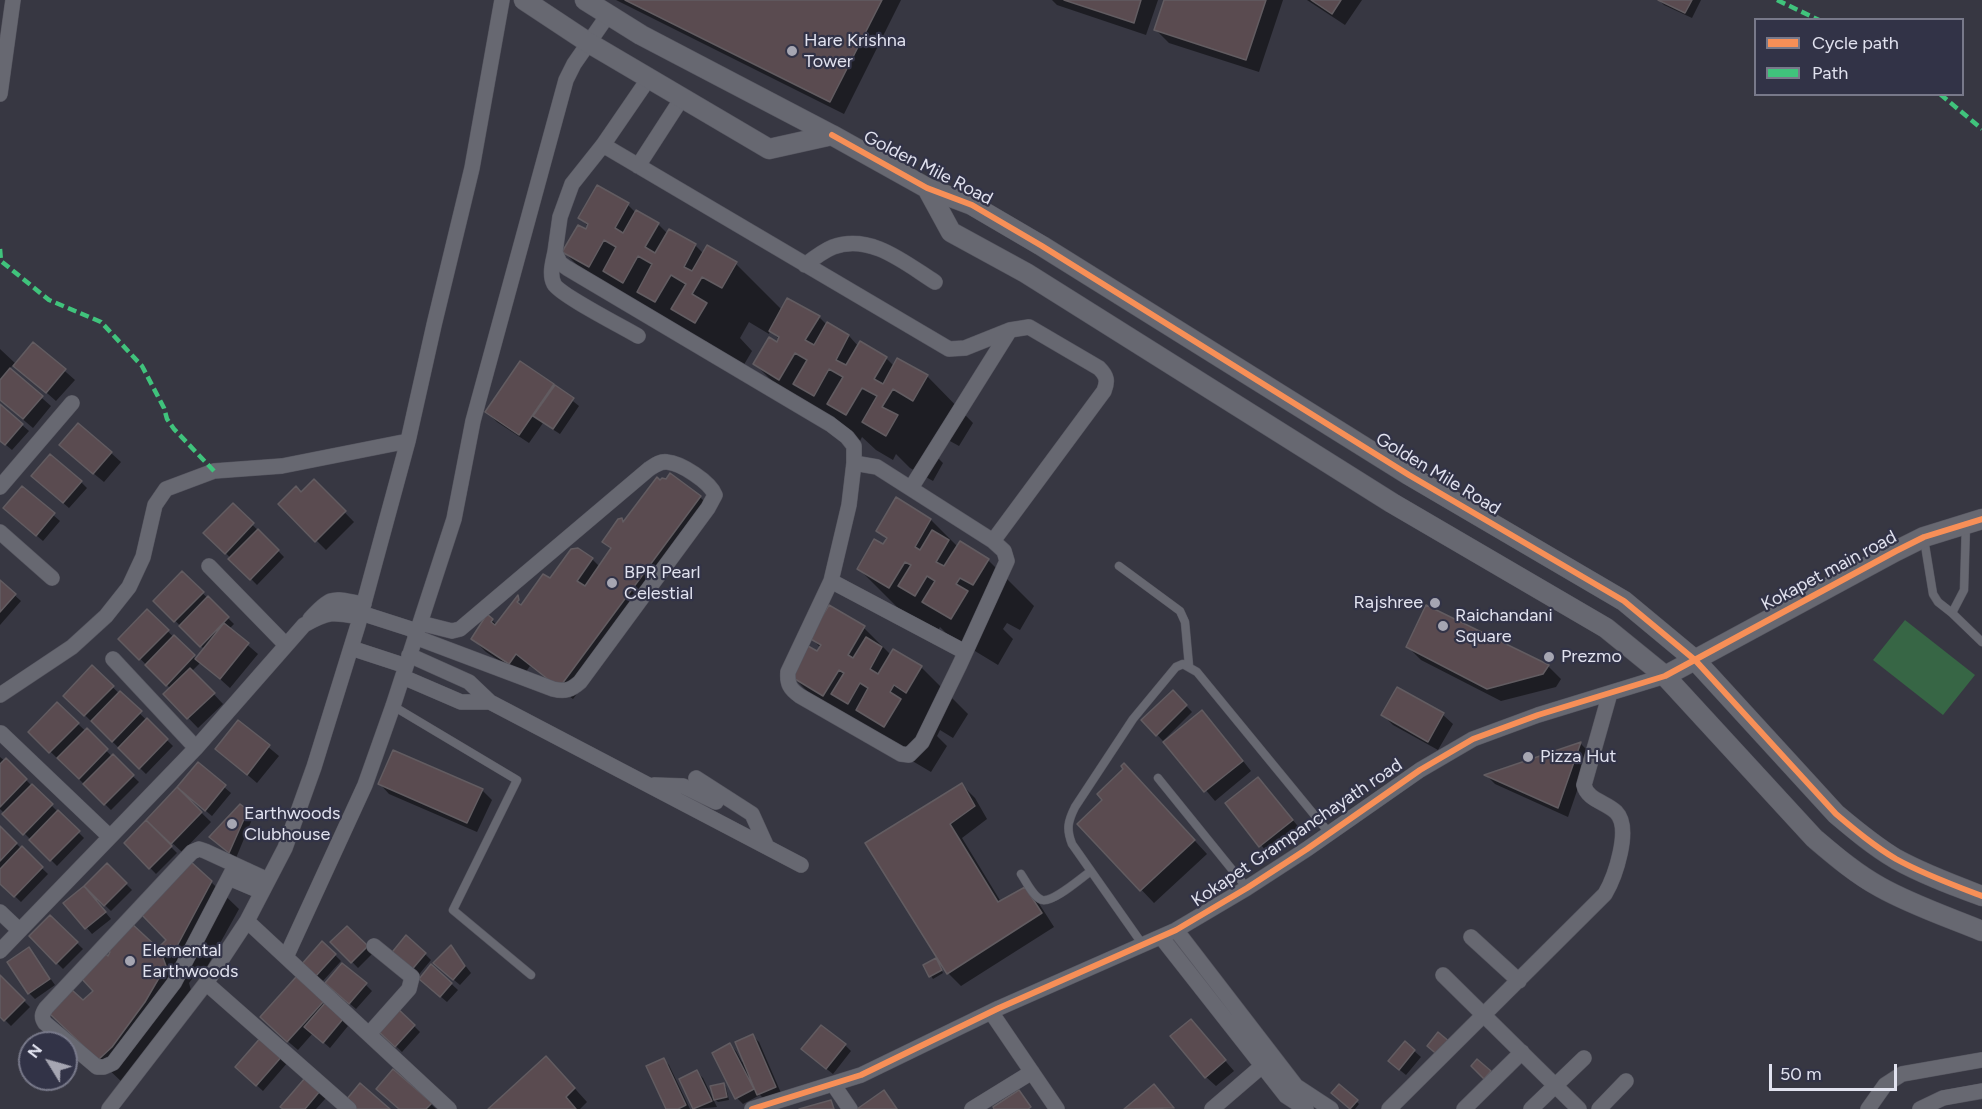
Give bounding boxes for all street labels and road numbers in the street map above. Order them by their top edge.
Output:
street label: Golden Mile Road [860,126,996,210]
street label: Golden Mile Road [1372,428,1504,520]
street label: Kokapet main road [1758,526,1900,616]
street label: Kokapet Grampanchayath road [1187,754,1407,912]

